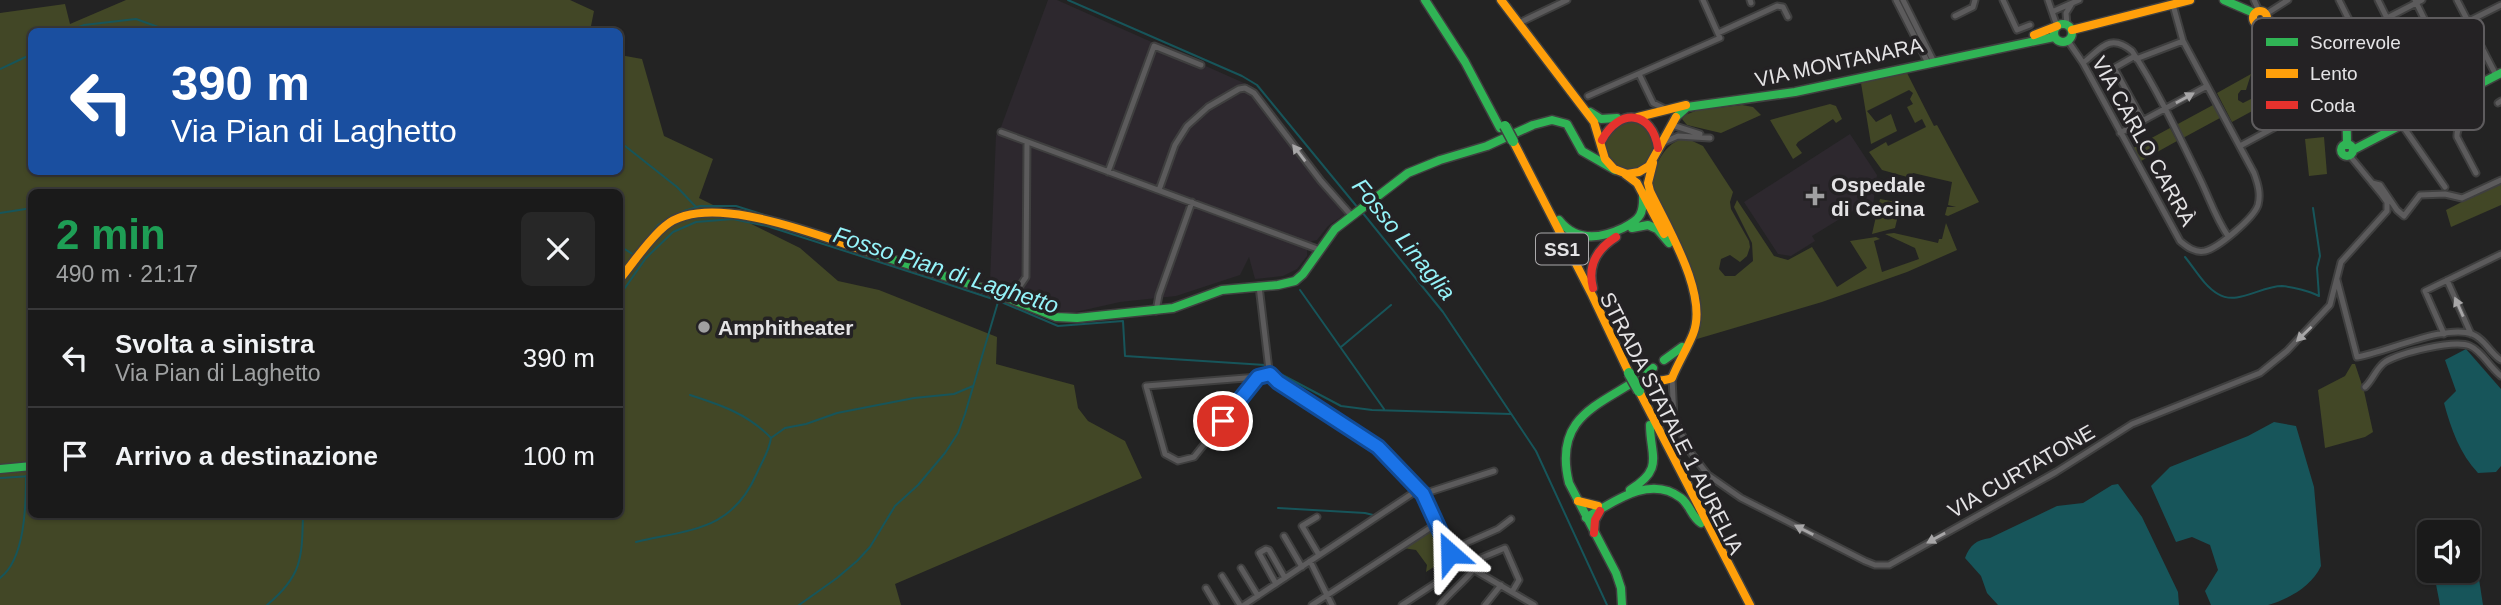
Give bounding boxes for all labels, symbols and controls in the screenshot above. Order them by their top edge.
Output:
legend [2252,18,2484,130]
text: Scorrevole [2310,32,2401,53]
street label: VIA MONTANARA [1753,33,1925,91]
street label: VIA CARLO CARRÀ [2088,52,2200,230]
icon: left [56,56,147,147]
text: 390 m [171,56,310,110]
text: Lento [2310,63,2358,84]
one-way arrow [2175,92,2195,104]
text: Coda [2310,95,2356,116]
text: Via Pian di Laghetto [171,113,457,149]
one-way arrow [1293,144,1307,162]
water label: Fosso Linaglia [1347,173,1461,305]
place label: Ospedale di Cecina [1831,173,1926,220]
marker: Ospedale di Cecina [1805,186,1825,206]
text: 2 min [56,211,166,258]
button: close [521,212,595,286]
water label: Fosso Pian di Laghetto [830,221,1062,319]
road number: SS1 [1536,233,1588,264]
text: 490 m · 21:17 [56,261,198,287]
street label: STRADA STATALE 1 AURELIA [1596,288,1748,558]
one-way arrow [2453,297,2465,317]
place label: Amphitheater [718,316,853,339]
marker: Amphitheater [696,319,712,335]
one-way arrow [2296,325,2313,341]
text: Svolta a sinistra [115,329,314,359]
icon: left [56,339,94,377]
text: 390 m [523,343,595,373]
text: Via Pian di Laghetto [115,360,320,386]
pin [1193,391,1253,451]
icon: arrive [1204,402,1242,440]
street label: VIA CURTATONE [1944,420,2098,522]
icon: arrive [56,437,94,475]
text: Arrivo a destinazione [115,441,378,471]
text: 100 m [523,441,595,471]
position arrow [1413,516,1487,590]
map controls [2417,520,2480,583]
button: sound [2417,520,2480,583]
one-way arrow [1794,524,1814,536]
one-way arrow [1927,532,1946,544]

